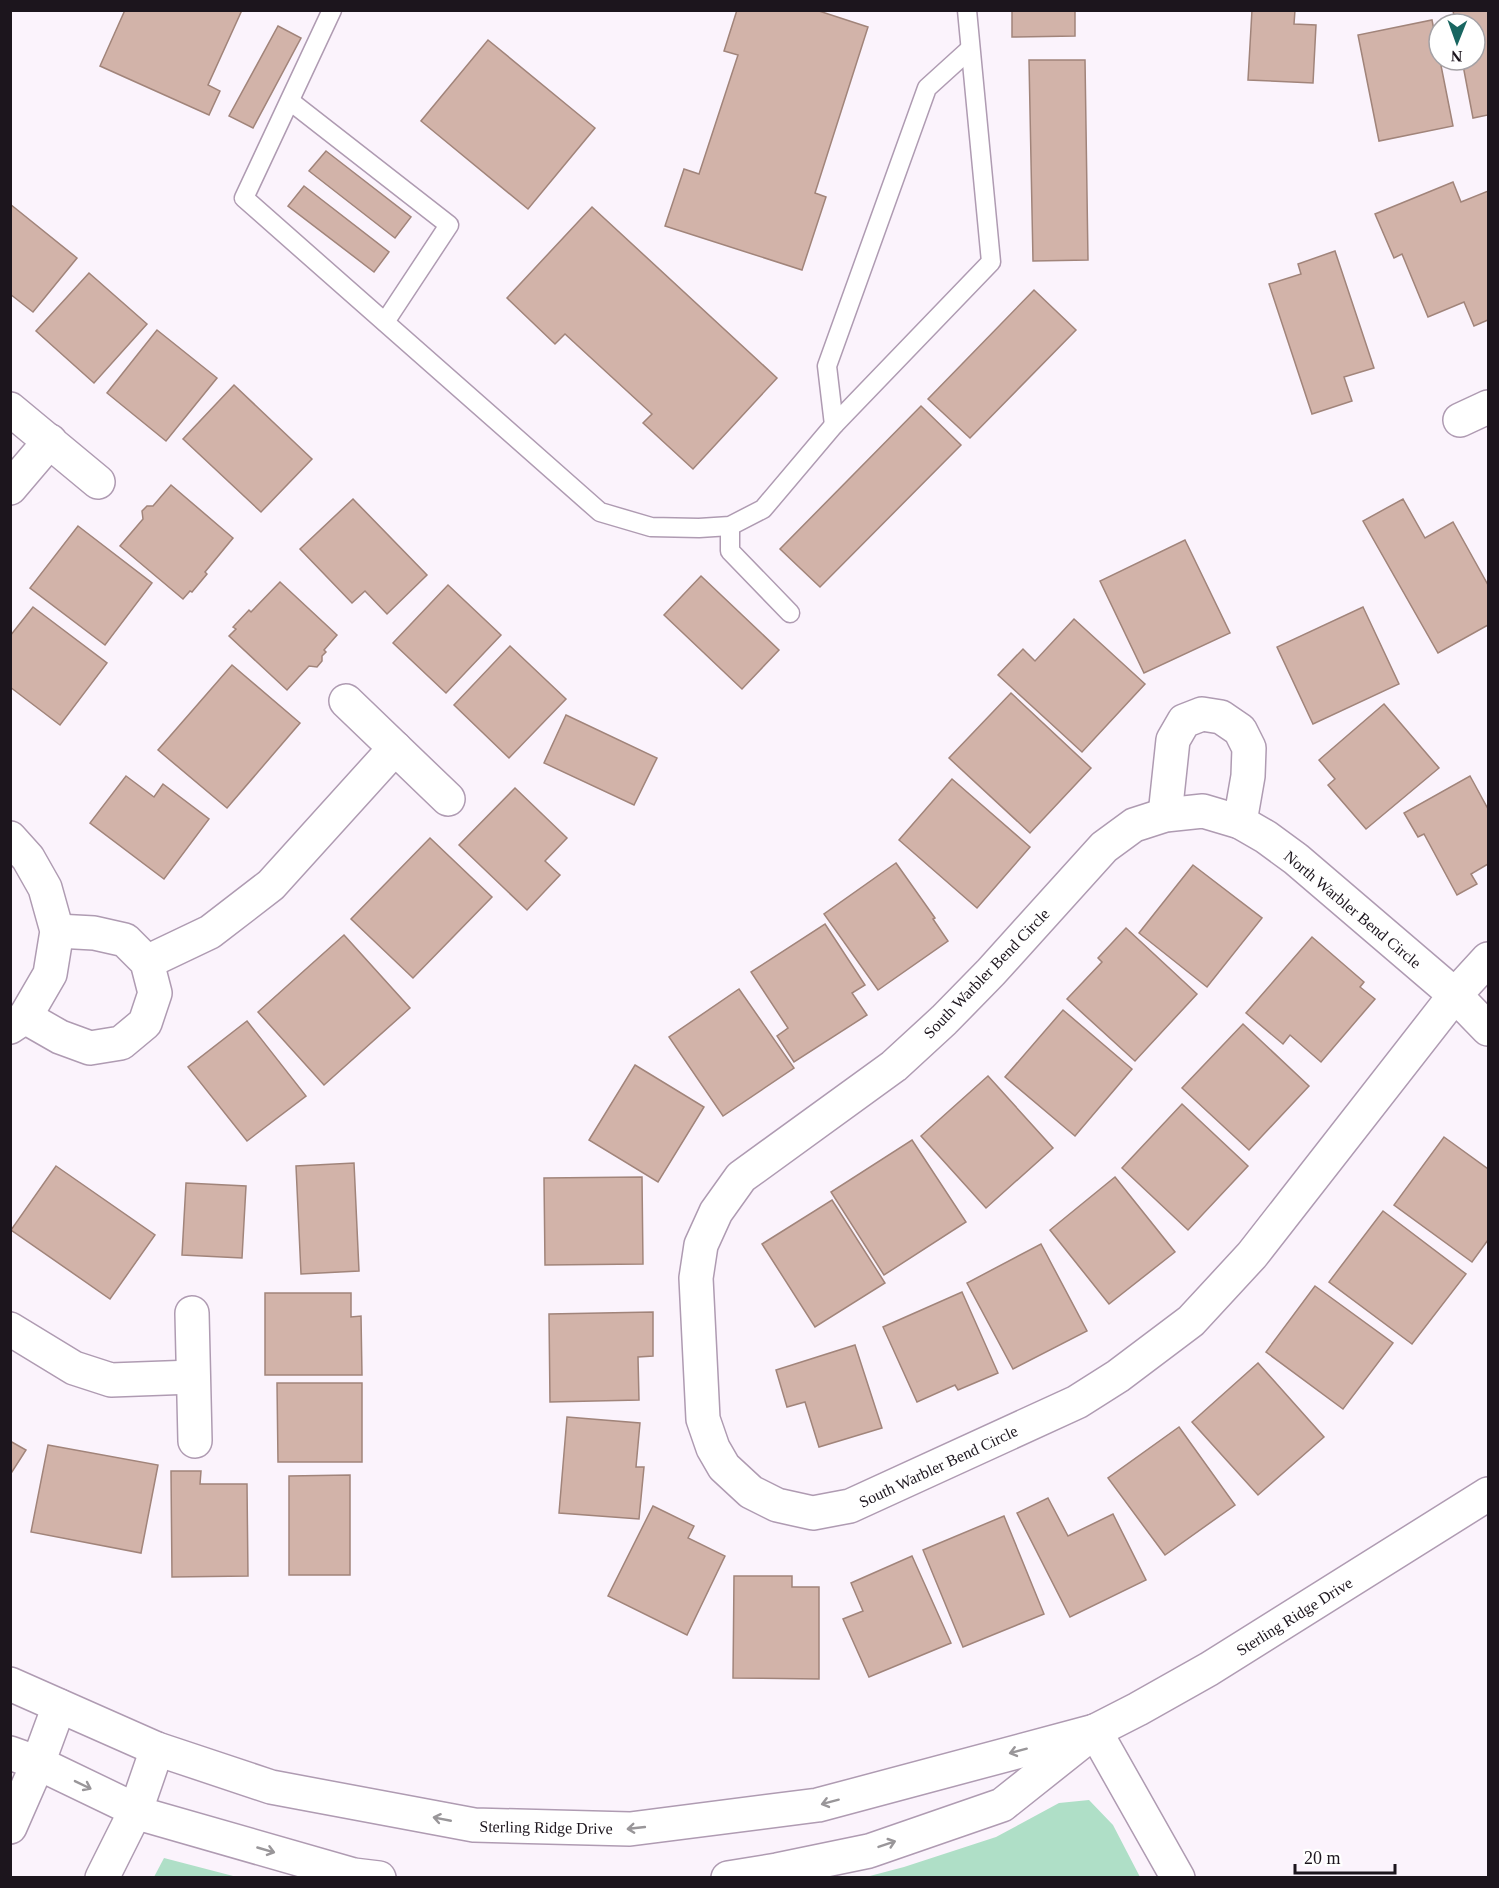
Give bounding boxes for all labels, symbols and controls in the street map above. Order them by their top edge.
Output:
north arrow [1427,12,1487,72]
text: N [1450,48,1463,65]
street label: North Warbler Bend Circle [1281,847,1424,972]
street label: South Warbler Bend Circle [920,905,1053,1041]
street label: South Warbler Bend Circle [856,1422,1020,1511]
street label: Sterling Ridge Drive [1233,1574,1356,1660]
one-way arrow [1009,1745,1028,1757]
one-way arrow [74,1779,92,1791]
one-way arrow [821,1797,840,1808]
one-way arrow [433,1814,452,1825]
street label: Sterling Ridge Drive [479,1818,613,1838]
one-way arrow [627,1823,647,1834]
scale bar [1295,1837,1396,1875]
one-way arrow [878,1838,896,1849]
one-way arrow [256,1845,275,1856]
text: 20 m [1304,1848,1341,1868]

